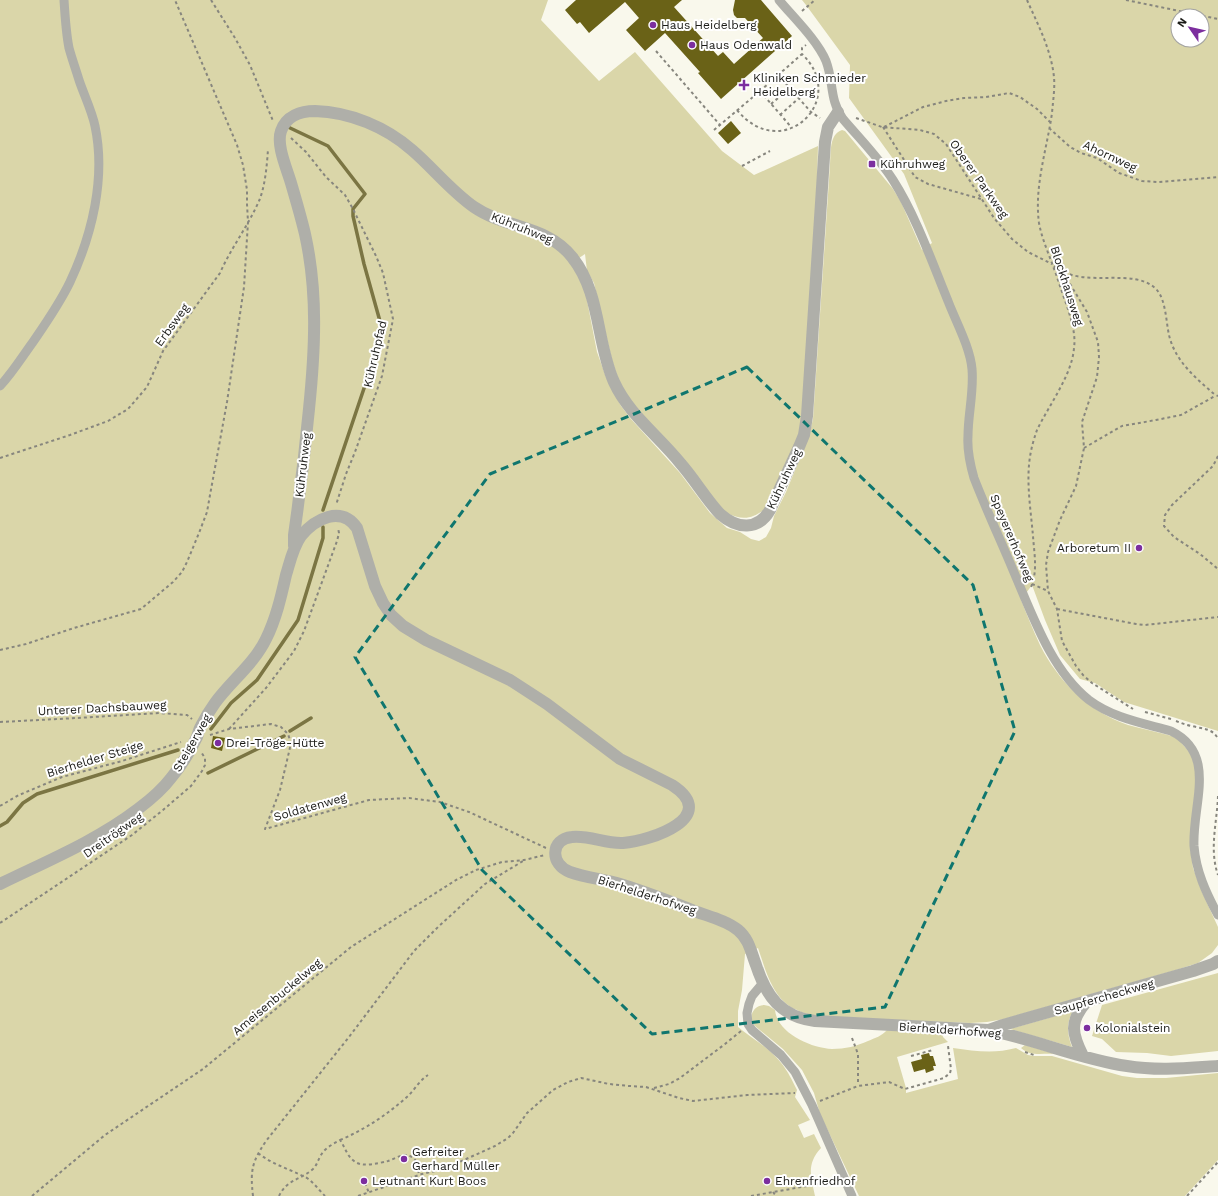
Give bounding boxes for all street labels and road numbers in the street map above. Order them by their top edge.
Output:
street label: Oberer Parkweg [947,137,1012,221]
street label: Ahornweg [1081,137,1140,175]
street label: Kühruhweg [489,209,555,247]
street label: Blockhausweg [1048,244,1087,328]
street label: Erbsweg [152,300,192,349]
street label: Kühruhpfad [361,319,389,389]
street label: Kühruhweg [292,431,314,498]
street label: Kühruhweg [764,446,804,511]
street label: Speyererhofweg [987,492,1037,584]
street label: Unterer Dachsbauweg [37,698,167,718]
street label: Steigerweg [170,711,214,774]
street label: Bierhelder Steige [45,738,145,780]
street label: Soldatenweg [272,790,349,824]
street label: Dreitrögweg [80,809,146,861]
street label: Bierhelderhofweg [596,872,699,918]
street label: Ameisenbuckelweg [230,955,325,1038]
street label: Saupfercheckweg [1053,976,1156,1018]
street label: Bierhelderhofweg [898,1019,1002,1041]

